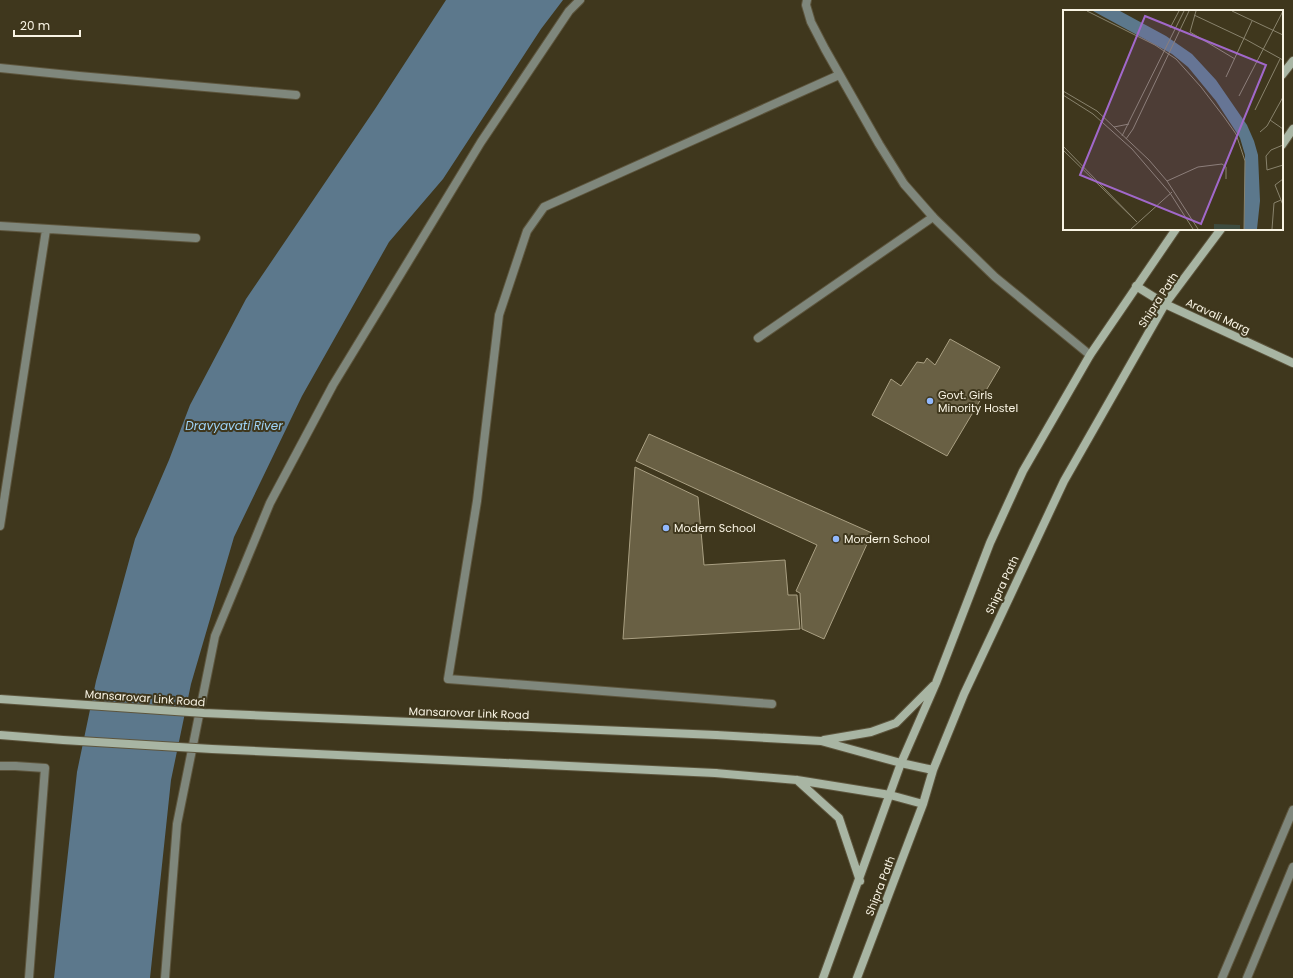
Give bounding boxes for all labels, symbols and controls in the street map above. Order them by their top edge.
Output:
inset map [1063,10,1283,230]
scale bar [14,12,80,38]
text: 20 m [20,17,50,34]
street label: Shipra Path [1134,269,1182,331]
street label: Aravali Marg [1183,294,1253,338]
place label: Govt. Girls Minority Hostel [938,387,1018,416]
marker: Govt. Girls Minority Hostel [925,396,935,406]
water label: Dravyavati River [185,417,283,434]
place label: Modern School [674,520,756,536]
marker: Modern School [661,523,671,533]
place label: Mordern School [844,531,930,547]
marker: Mordern School [831,534,841,544]
street label: Shipra Path [981,553,1023,617]
street label: Mansarovar Link Road [84,686,206,710]
street label: Mansarovar Link Road [408,703,530,723]
street label: Shipra Path [861,854,899,918]

